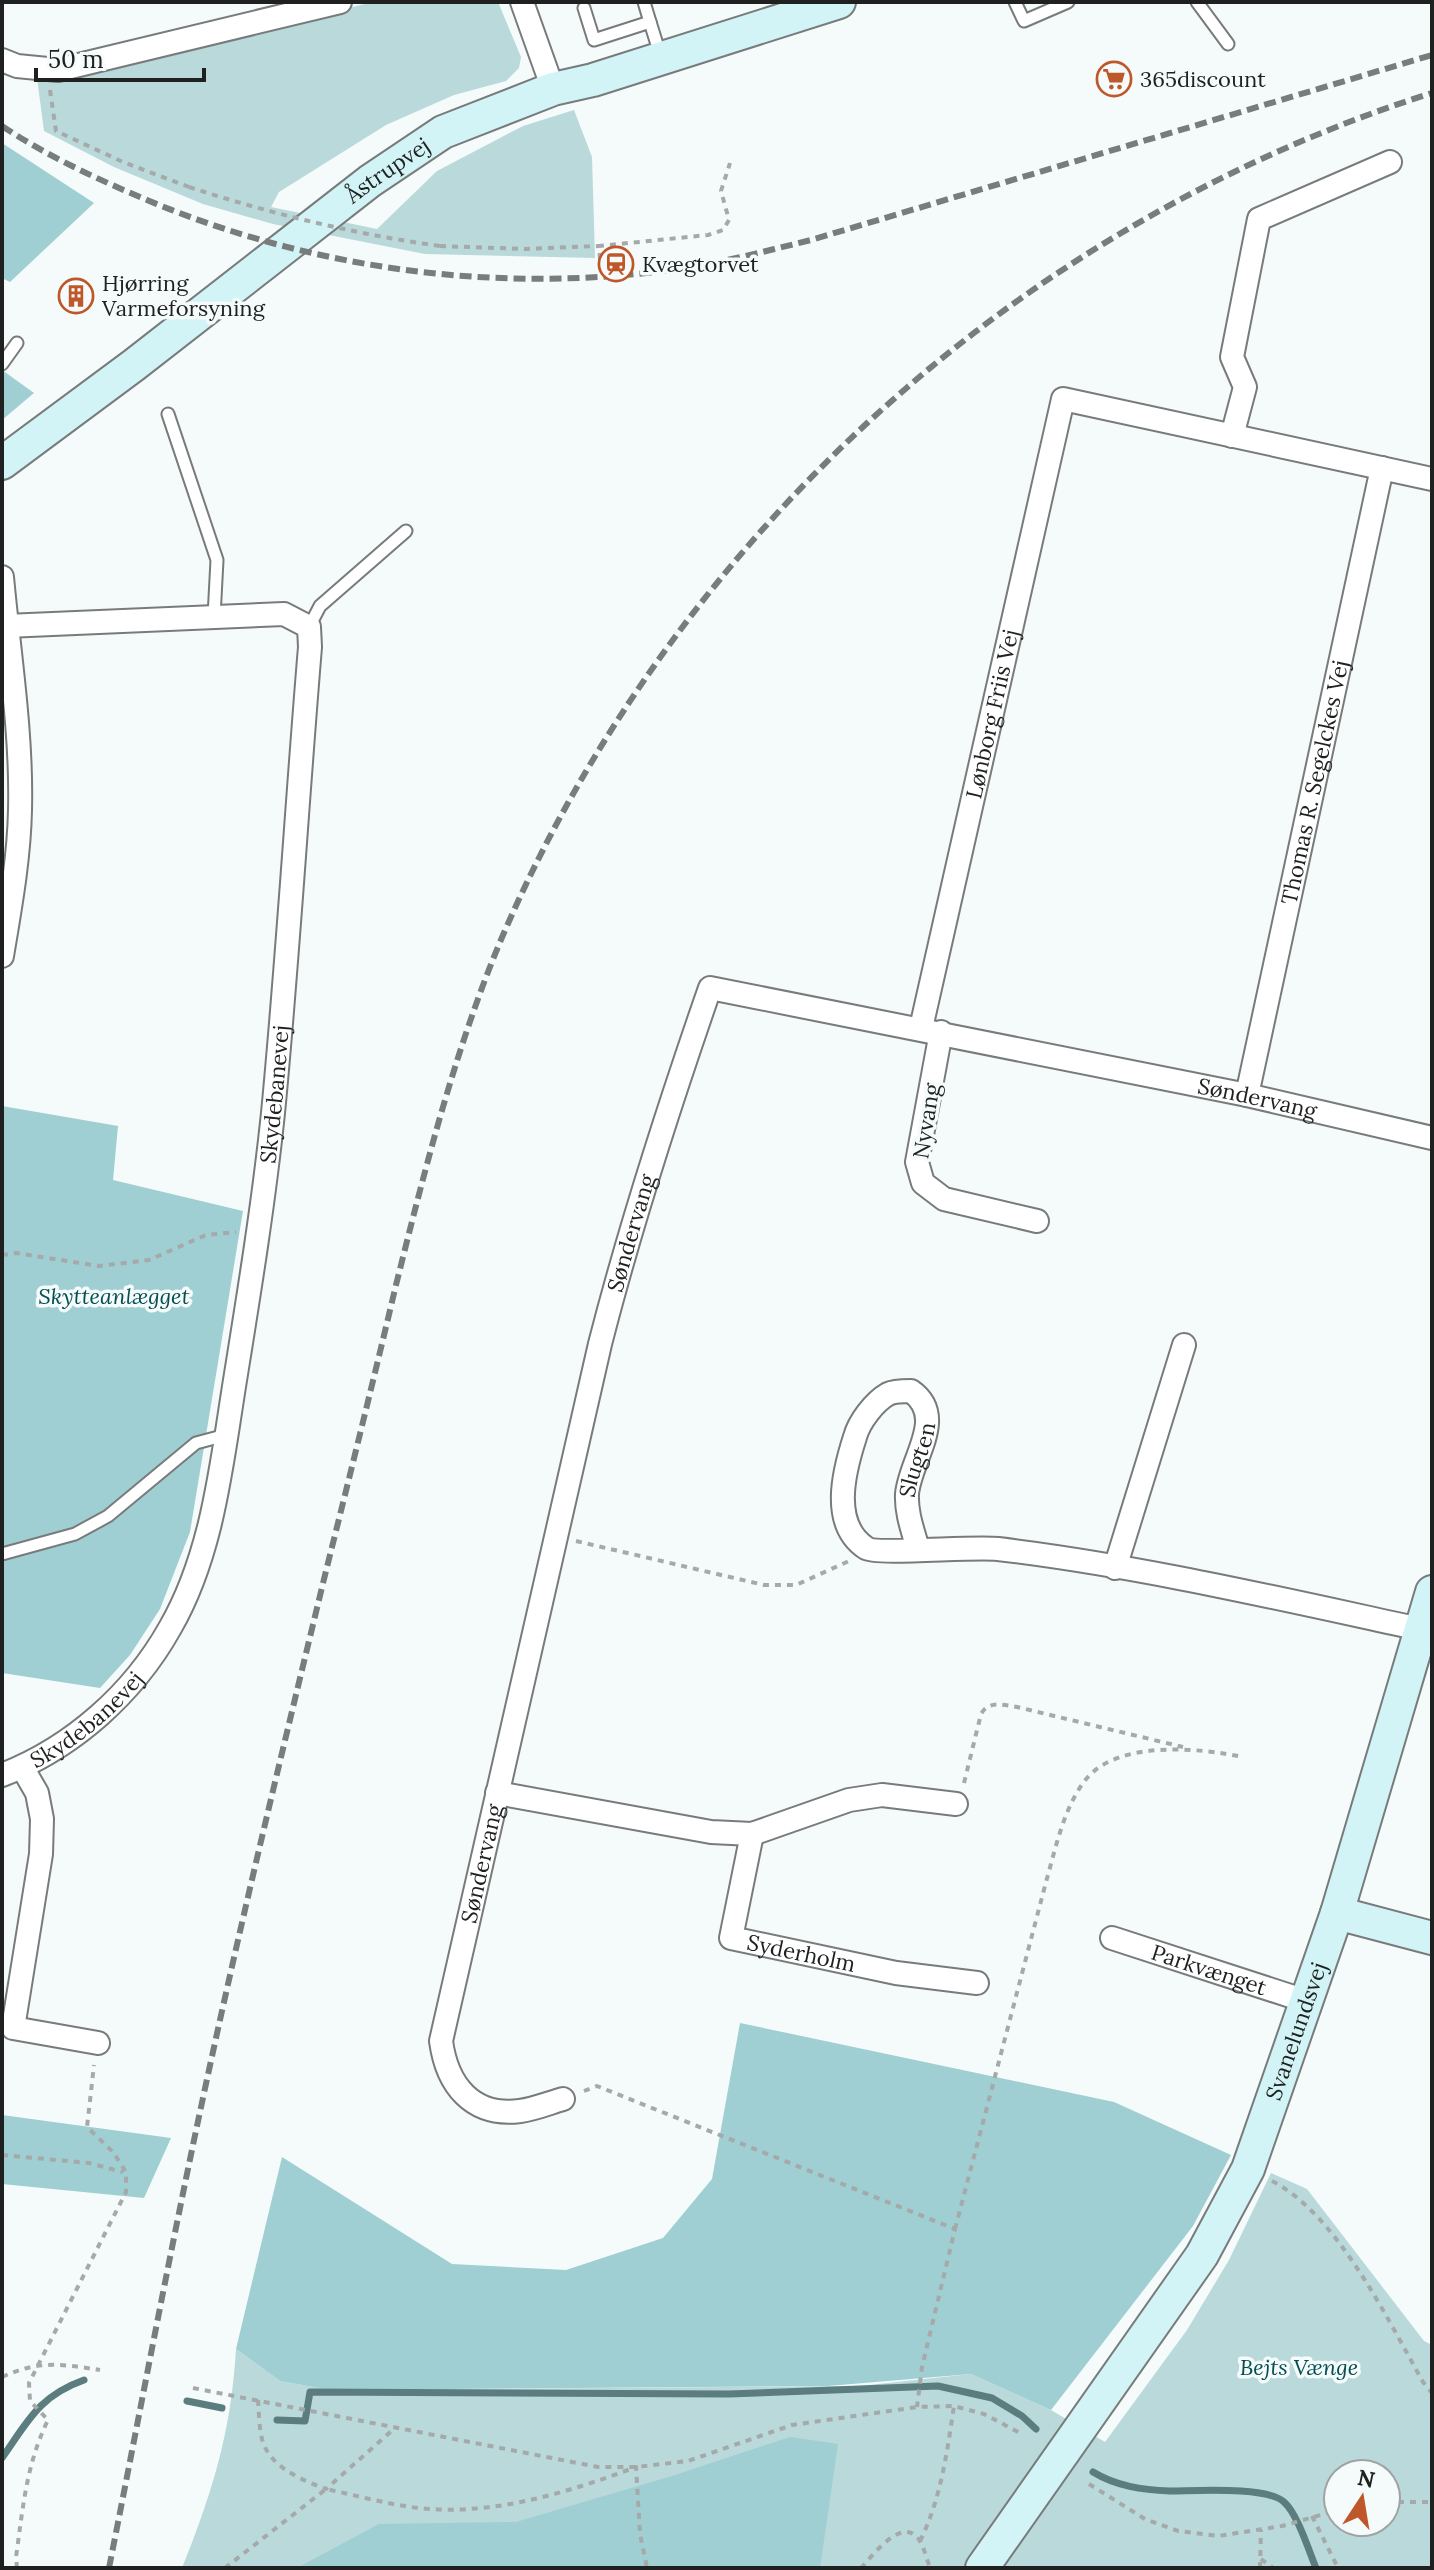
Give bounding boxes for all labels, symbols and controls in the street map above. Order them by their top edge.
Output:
scale bar [36,32,204,82]
text: 50 m [48,44,104,75]
supermarket icon: 365discount [1095,60,1133,98]
place label: 365discount [1140,65,1266,93]
street label: Åstrupvej [338,131,435,210]
station icon: Kvægtorvet [597,245,635,283]
place label: Kvægtorvet [642,250,759,278]
place label: Hjørring Varmeforsyning [101,269,266,322]
building icon: Hjørring Varmeforsyning [57,277,95,315]
street label: Lønborg Friis Vej [959,626,1025,801]
street label: Thomas R. Segelckes Vej [1274,657,1354,907]
street label: Skydebanevej [253,1024,295,1165]
street label: Søndervang [1195,1072,1321,1125]
street label: Nyvang [906,1080,946,1161]
street label: Søndervang [600,1170,662,1295]
park label: Skytteanlægget [38,1282,190,1310]
street label: Slugten [893,1420,941,1499]
street label: Skydebanevej [25,1665,149,1774]
street label: Søndervang [454,1801,509,1926]
street label: Syderholm [745,1928,858,1978]
street label: Parkvænget [1148,1938,1271,2001]
street label: Svanelundsvej [1259,1958,1333,2104]
park label: Bejts Vænge [1240,2353,1358,2381]
north arrow [1322,2458,1402,2538]
text: N [1355,2463,1377,2494]

